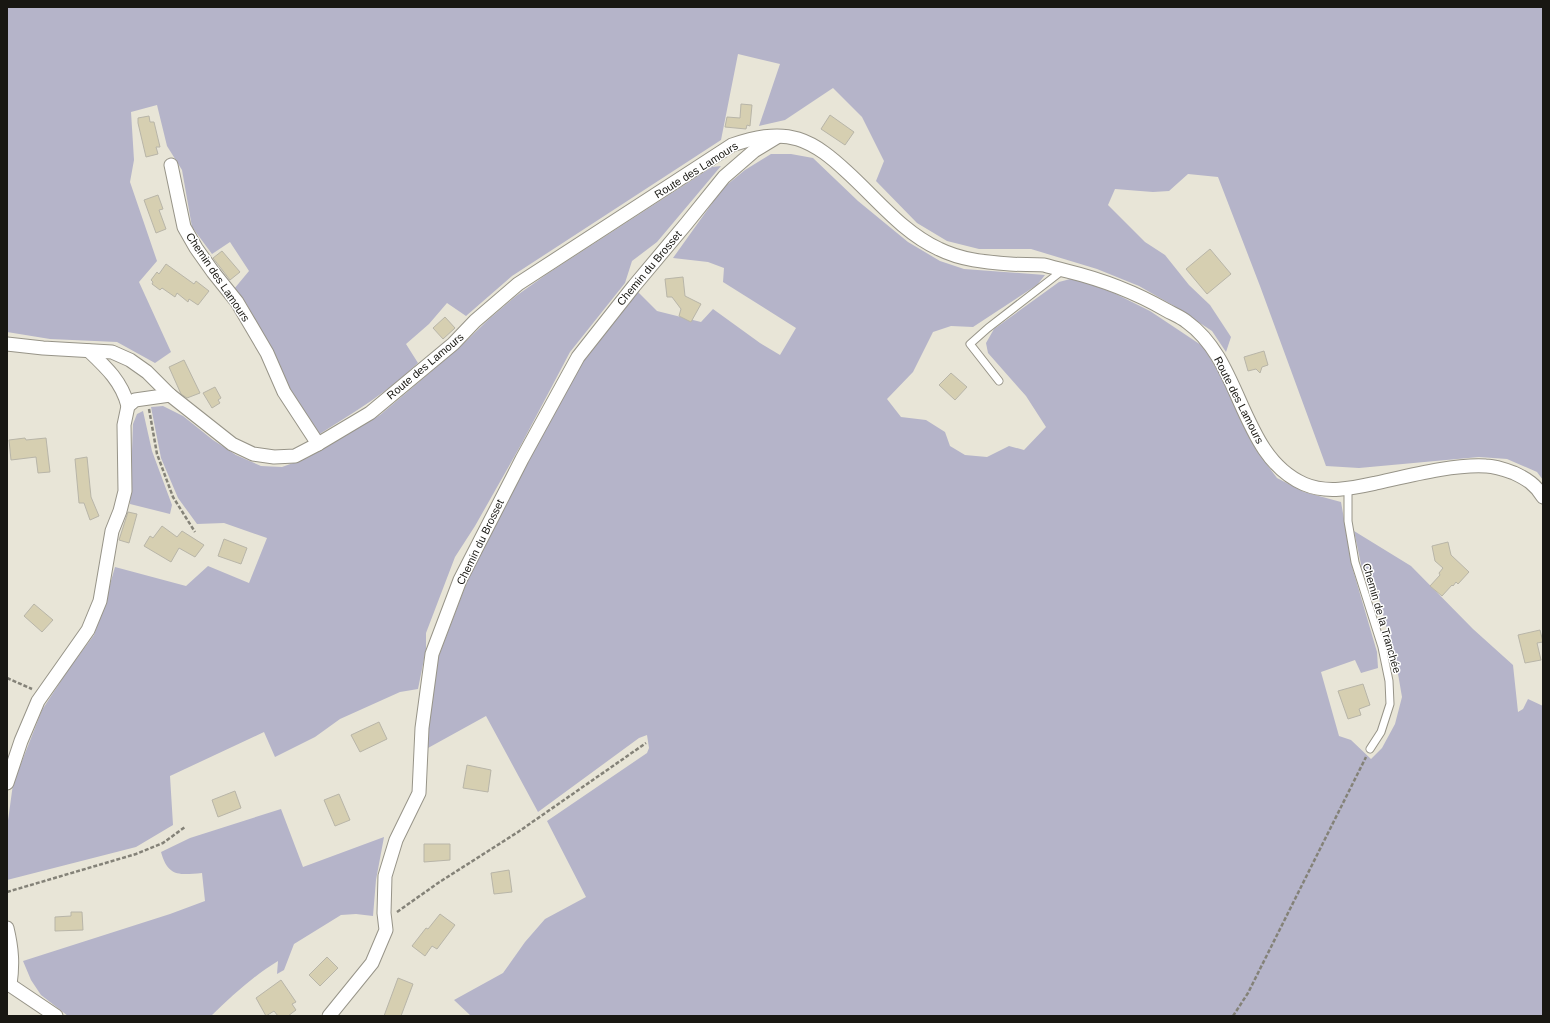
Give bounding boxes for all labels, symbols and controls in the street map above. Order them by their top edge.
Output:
street label: Route des Lamours [652,139,740,201]
street label: Chemin du Brosset [614,228,684,308]
street label: Chemin des Lamours [184,230,252,324]
street label: Route des Lamours [384,330,466,401]
street label: Route des Lamours [1212,355,1266,446]
street label: Chemin du Brosset [454,497,506,587]
street label: Chemin de la Tranchée [1361,562,1403,674]

